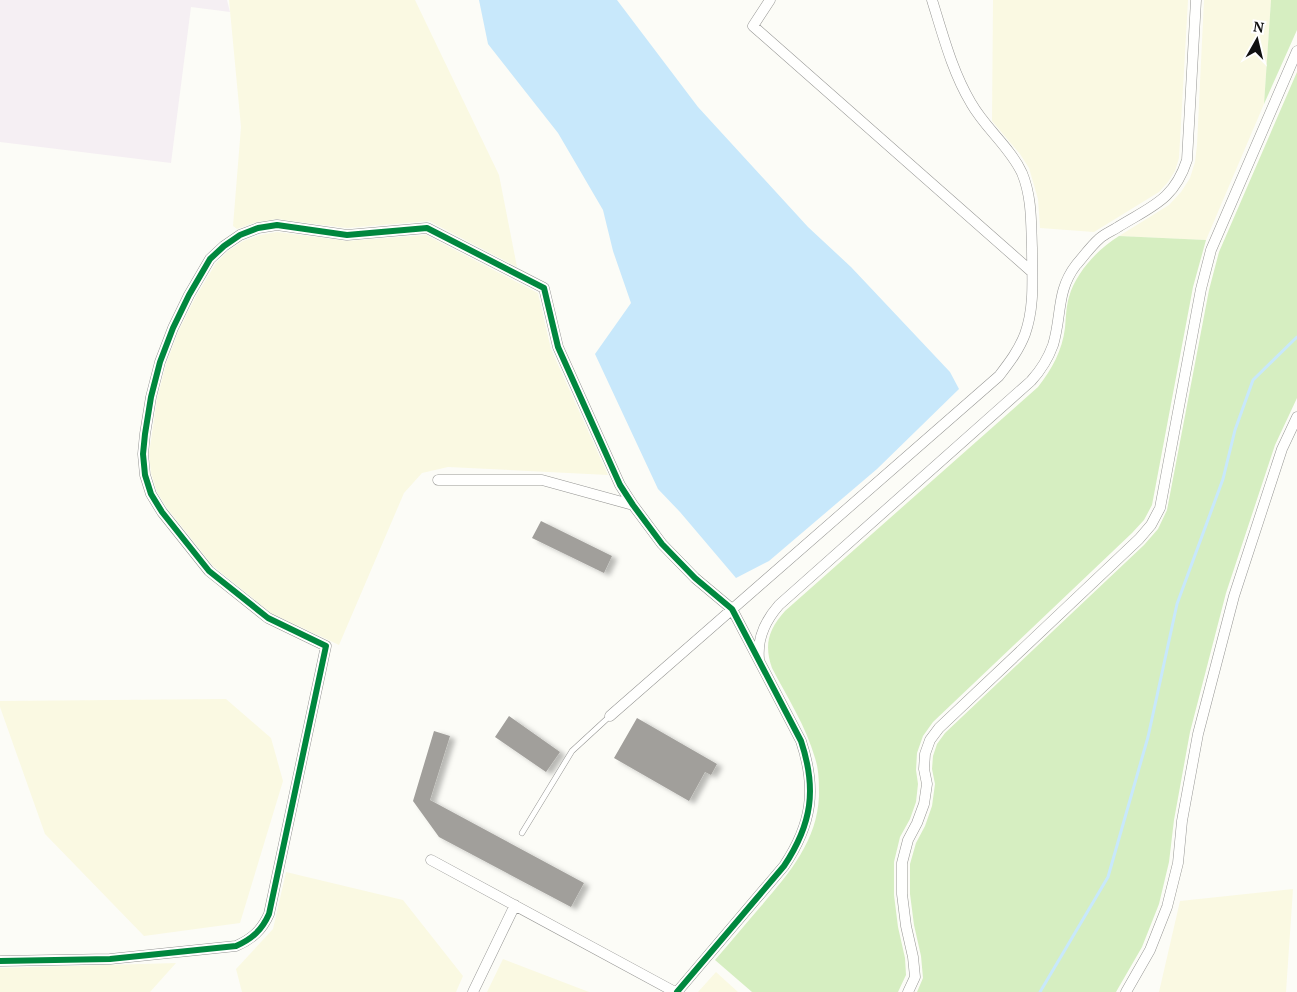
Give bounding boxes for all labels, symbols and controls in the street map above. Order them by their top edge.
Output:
north arrow [1232,15,1282,65]
text: N [1252,16,1266,37]

